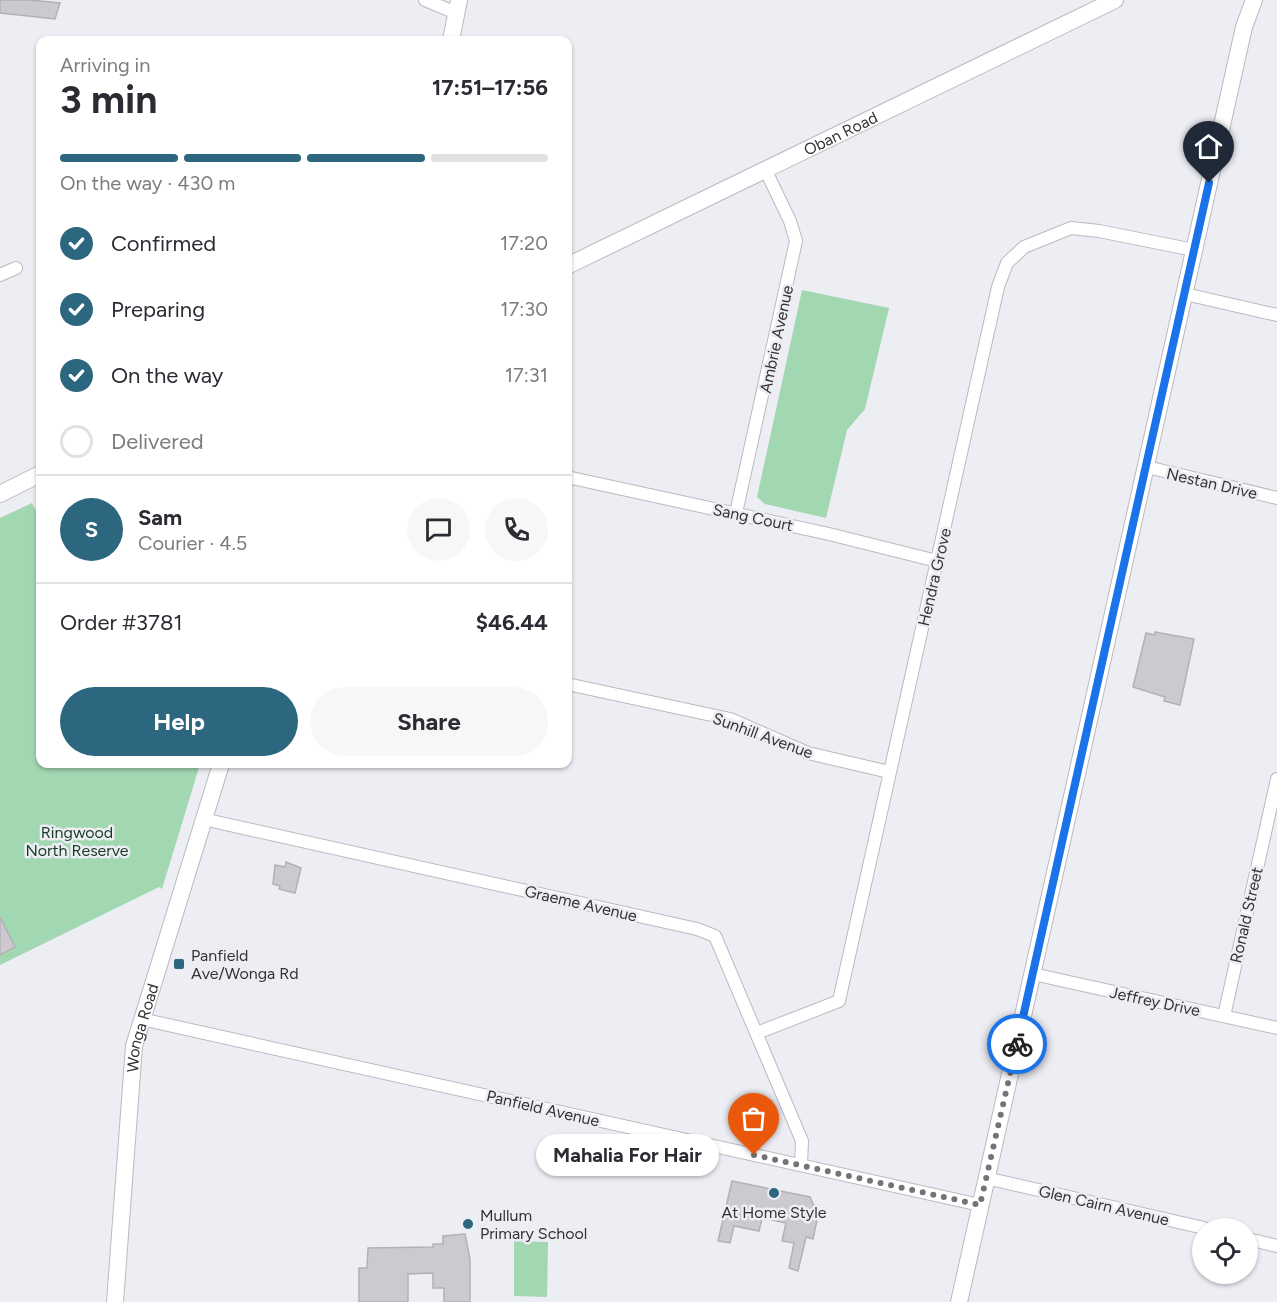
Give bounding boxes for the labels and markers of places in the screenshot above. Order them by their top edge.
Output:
pin [1183,121,1234,183]
place label: Panfield Ave/Wonga Rd [191,946,299,983]
marker: Panfield Ave/Wonga Rd [172,957,186,971]
pin [728,1093,779,1155]
callout: Mahalia For Hair [535,1134,718,1176]
marker: At Home Style [767,1186,781,1200]
place label: At Home Style [722,1203,827,1222]
place label: Mullum Primary School [480,1206,587,1243]
marker: Mullum Primary School [461,1217,475,1231]

